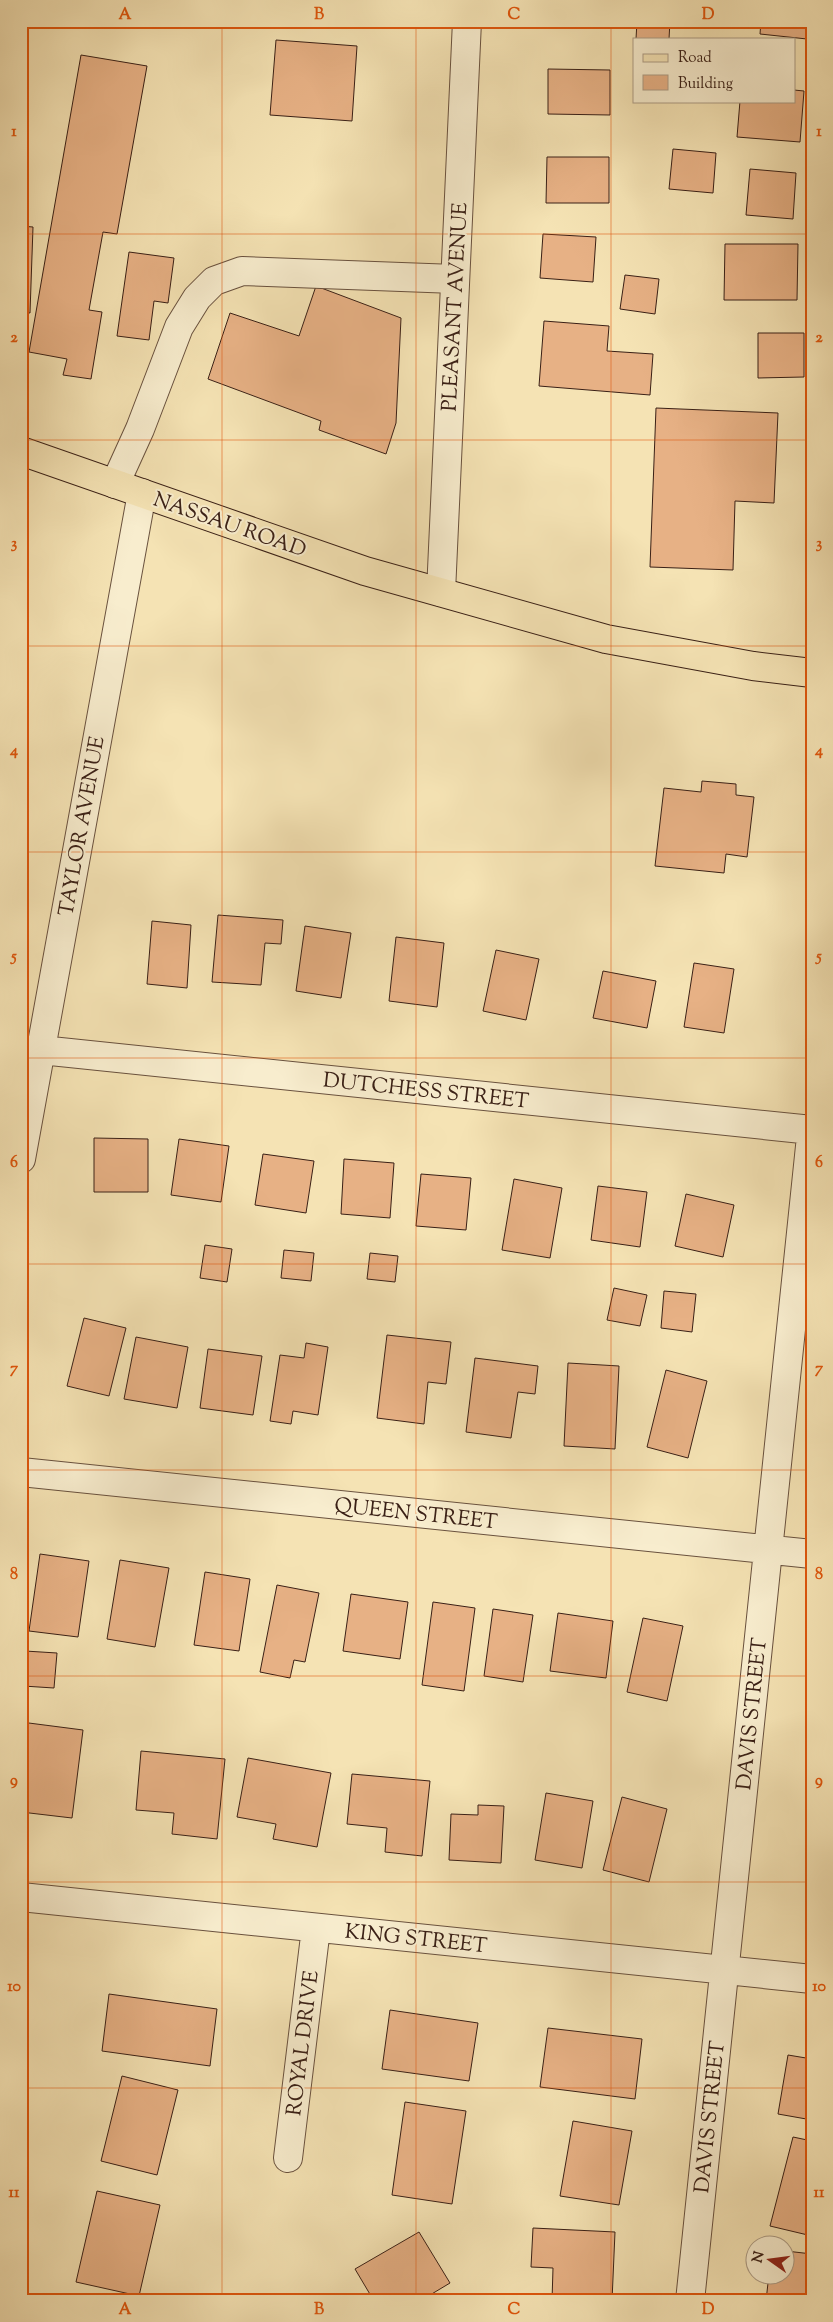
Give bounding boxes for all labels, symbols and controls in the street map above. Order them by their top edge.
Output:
text: A [119,4,132,27]
text: B [314,4,324,27]
text: C [508,4,521,27]
text: D [702,4,715,27]
legend [633,38,796,102]
text: Road [678,48,712,69]
text: Building [678,74,733,95]
text: 1 [11,121,17,144]
text: 1 [816,121,822,144]
street label: PLEASANT AVENUE [436,202,476,412]
text: 2 [10,327,18,350]
text: 2 [815,327,823,350]
street label: NASSAU ROAD [149,486,310,566]
text: 3 [11,533,18,556]
text: 3 [816,533,823,556]
street label: TAYLOR AVENUE [52,734,114,919]
text: 4 [9,740,18,763]
text: 4 [814,740,823,763]
text: 5 [9,946,17,969]
text: 5 [814,946,822,969]
street label: DUTCHESS STREET [321,1066,530,1118]
text: 6 [10,1152,18,1175]
text: 6 [815,1152,823,1175]
text: 7 [10,1358,19,1381]
text: 7 [815,1358,824,1381]
street label: QUEEN STREET [333,1492,499,1538]
text: 8 [10,1564,18,1587]
text: 8 [815,1564,823,1587]
street label: DAVIS STREET [730,1636,776,1792]
text: 9 [10,1770,18,1793]
text: 9 [815,1770,823,1793]
street label: KING STREET [343,1918,489,1962]
street label: ROYAL DRIVE [280,1969,328,2118]
text: 10 [7,1976,21,1999]
text: 10 [812,1976,826,1999]
street label: DAVIS STREET [688,2039,734,2195]
text: 11 [9,2182,20,2205]
text: 11 [814,2182,825,2205]
north arrow [746,2234,796,2284]
text: N [748,2249,770,2265]
text: A [119,2299,132,2322]
text: B [314,2299,324,2322]
text: C [508,2299,521,2322]
text: D [702,2299,715,2322]

